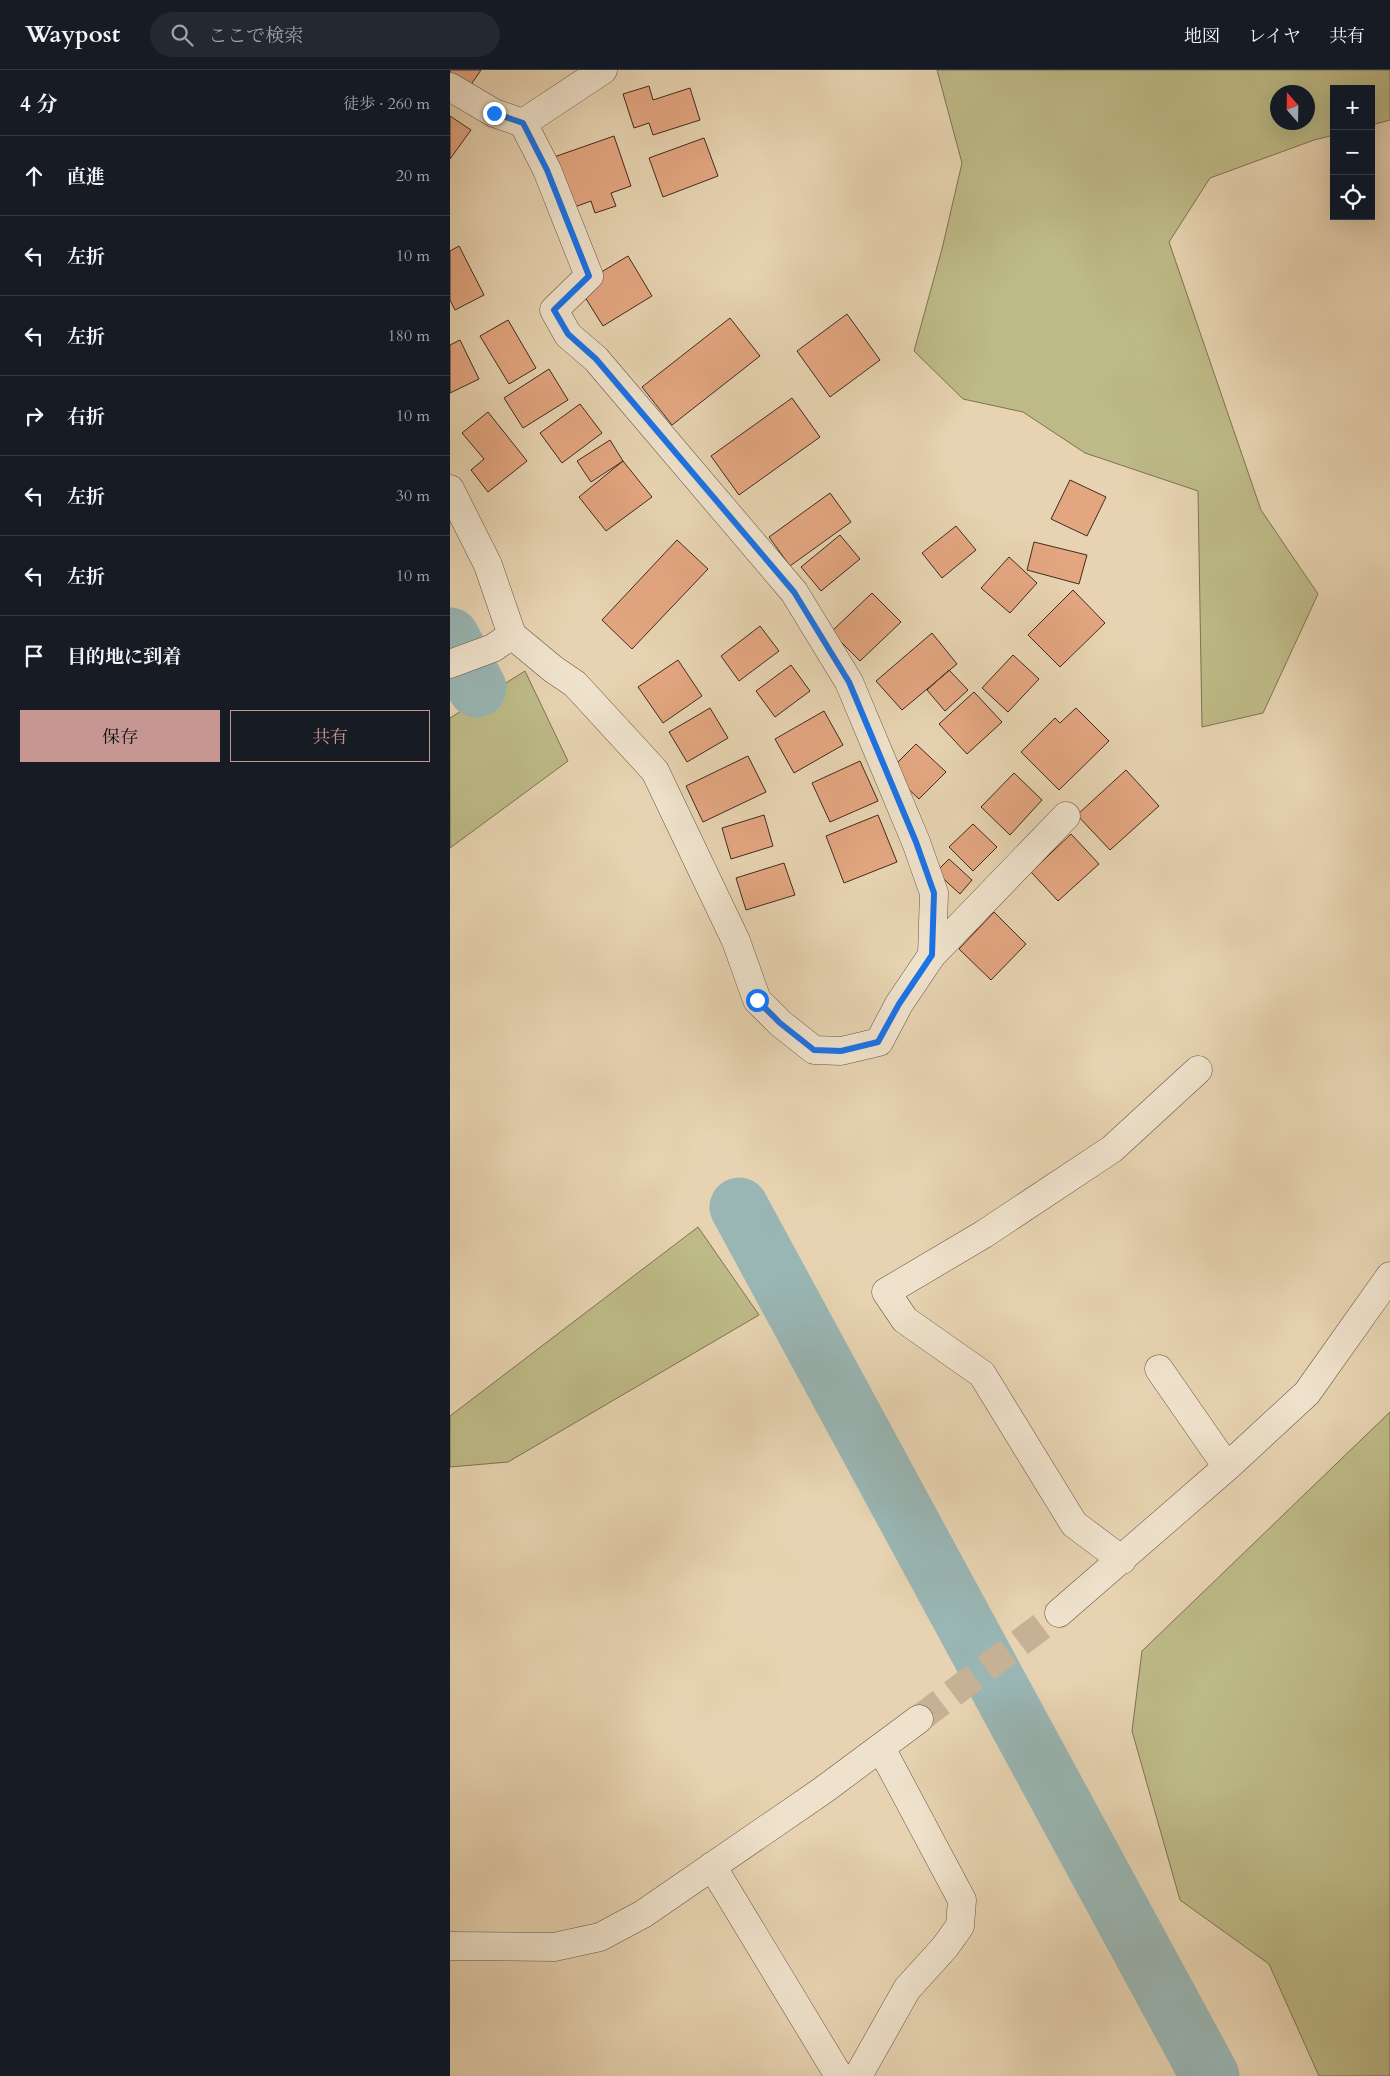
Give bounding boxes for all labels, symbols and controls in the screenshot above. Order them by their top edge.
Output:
search box [150,12,500,57]
text: Waypost [25,18,120,51]
icon: search [168,21,196,49]
text: ここで検索 [208,23,303,49]
text: 地図 [1184,24,1220,49]
text: レイヤ [1248,24,1301,49]
text: 共有 [1329,24,1365,49]
north arrow [1270,85,1315,130]
map controls [1330,85,1375,220]
button: + [1330,85,1375,130]
text: 4 分 [20,90,57,119]
text: 徒歩 · 260 m [343,93,430,115]
route end [483,102,506,125]
button: − [1330,130,1375,175]
icon: ahead [20,162,48,190]
text: 直進 [67,164,105,190]
text: 20 m [396,165,430,187]
button: locate [1330,175,1375,220]
icon: left [20,242,48,270]
text: 左折 [67,244,105,270]
text: 10 m [396,245,430,267]
icon: left [20,322,48,350]
text: 左折 [67,324,105,350]
text: 180 m [388,325,430,347]
icon: right [20,402,48,430]
text: 右折 [67,404,105,430]
text: 10 m [396,405,430,427]
icon: left [20,482,48,510]
text: 左折 [67,484,105,510]
text: 30 m [396,485,430,507]
icon: left [20,562,48,590]
text: 左折 [67,564,105,590]
text: 10 m [396,565,430,587]
icon: arrive [20,642,48,670]
text: 目的地に到着 [67,644,181,670]
button: 保存 [20,710,220,762]
button: 共有 [230,710,430,762]
route start [746,989,769,1012]

